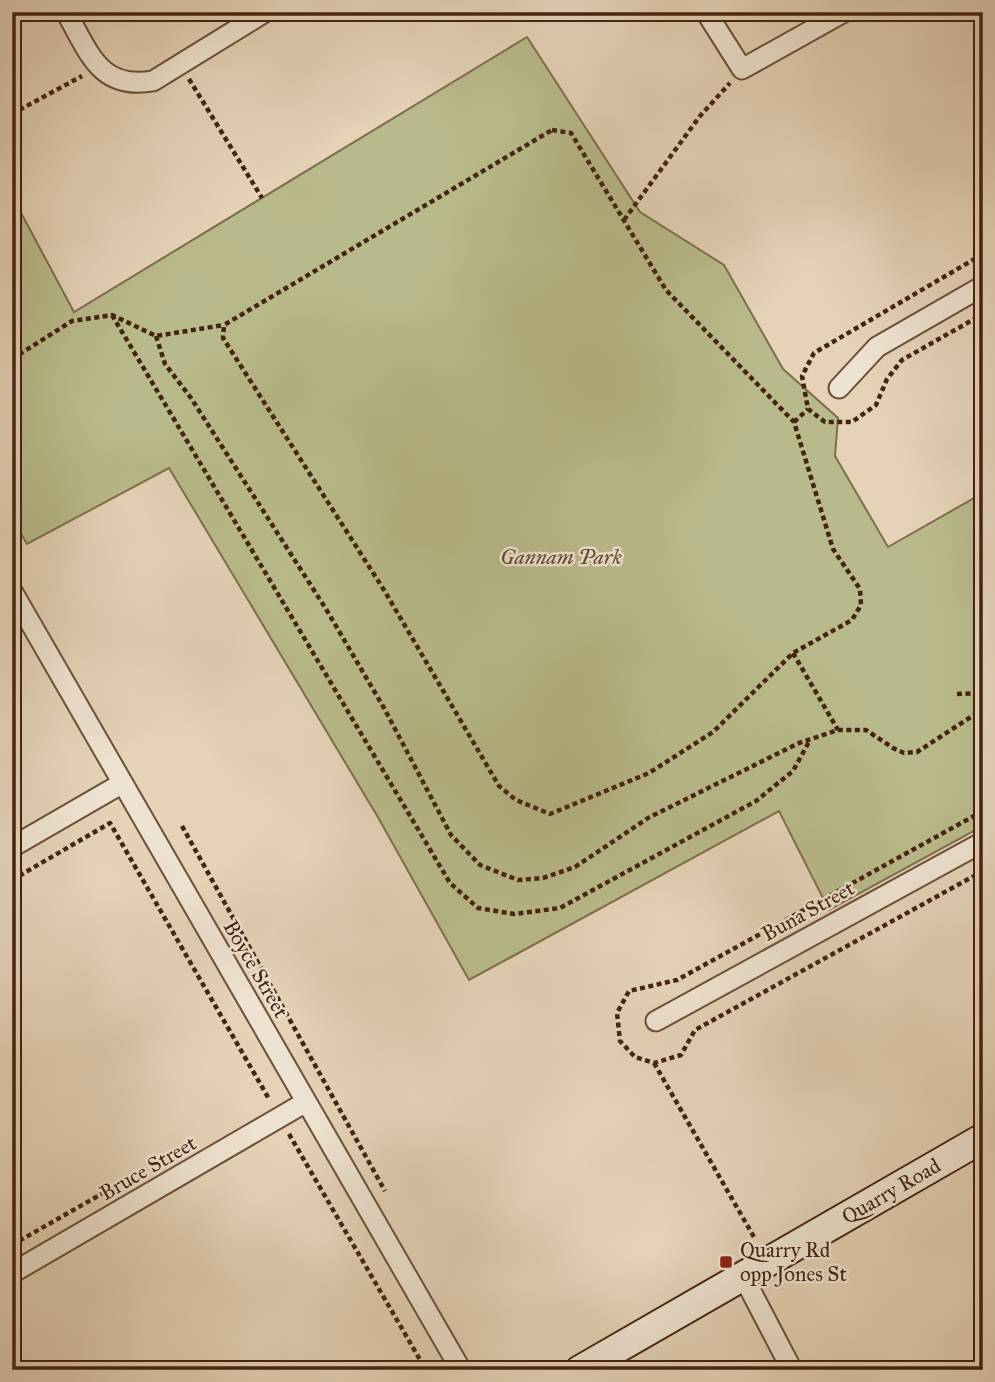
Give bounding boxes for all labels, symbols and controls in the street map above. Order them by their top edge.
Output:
park label: Gannam Park [500,544,622,570]
street label: Buna Street [757,875,859,947]
street label: Boyce Street [218,916,295,1023]
street label: Bruce Street [95,1130,201,1206]
street label: Quarry Road [837,1152,945,1230]
place label: Quarry Rd opp Jones St [740,1237,847,1287]
marker: Quarry Rd opp Jones St [718,1254,734,1270]

